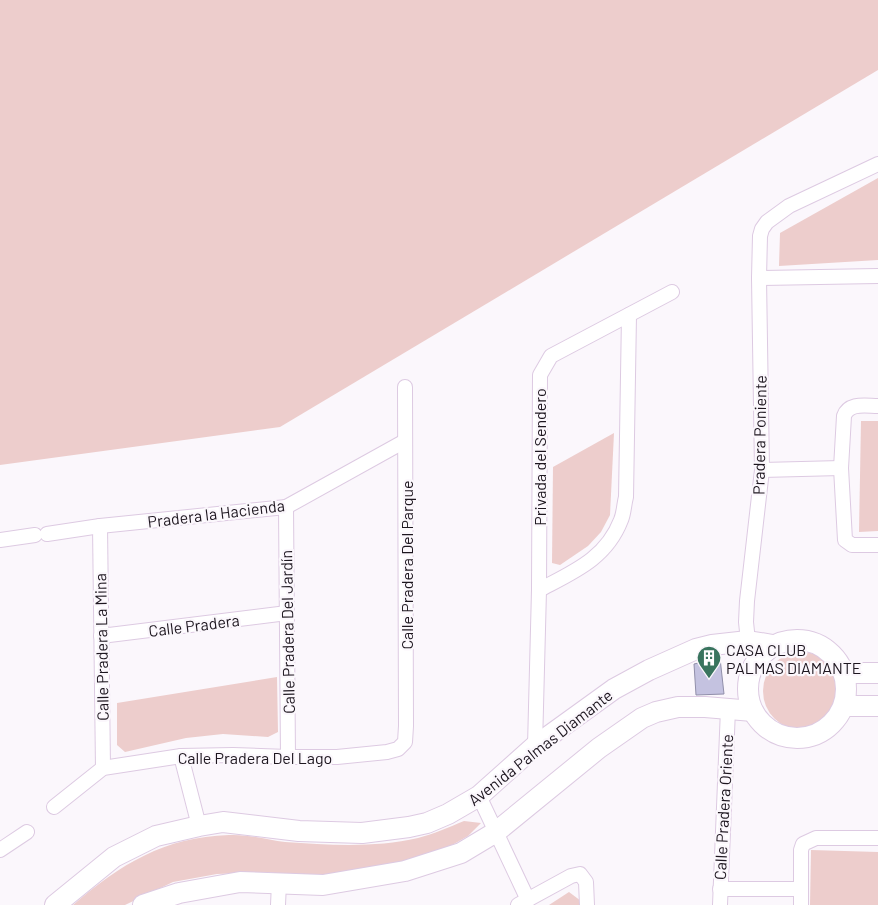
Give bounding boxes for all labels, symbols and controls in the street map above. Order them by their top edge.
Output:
street label: Pradera Poniente [748,375,770,495]
street label: Privada del Sendero [530,388,549,526]
street label: Calle Pradera Del Parque [397,480,416,650]
street label: Pradera la Hacienda [146,495,286,531]
street label: Calle Pradera Del Jardín [276,550,298,714]
street label: Calle Pradera La Mina [90,573,112,721]
street label: Calle Pradera [147,610,241,640]
place label: CASA CLUB PALMAS DIAMANTE [726,640,862,677]
building icon: CASA CLUB PALMAS DIAMANTE [696,645,722,679]
street label: Avenida Palmas Diamante [464,685,616,809]
street label: Calle Pradera Oriente [710,734,736,880]
street label: Calle Pradera Del Lago [178,748,332,767]

